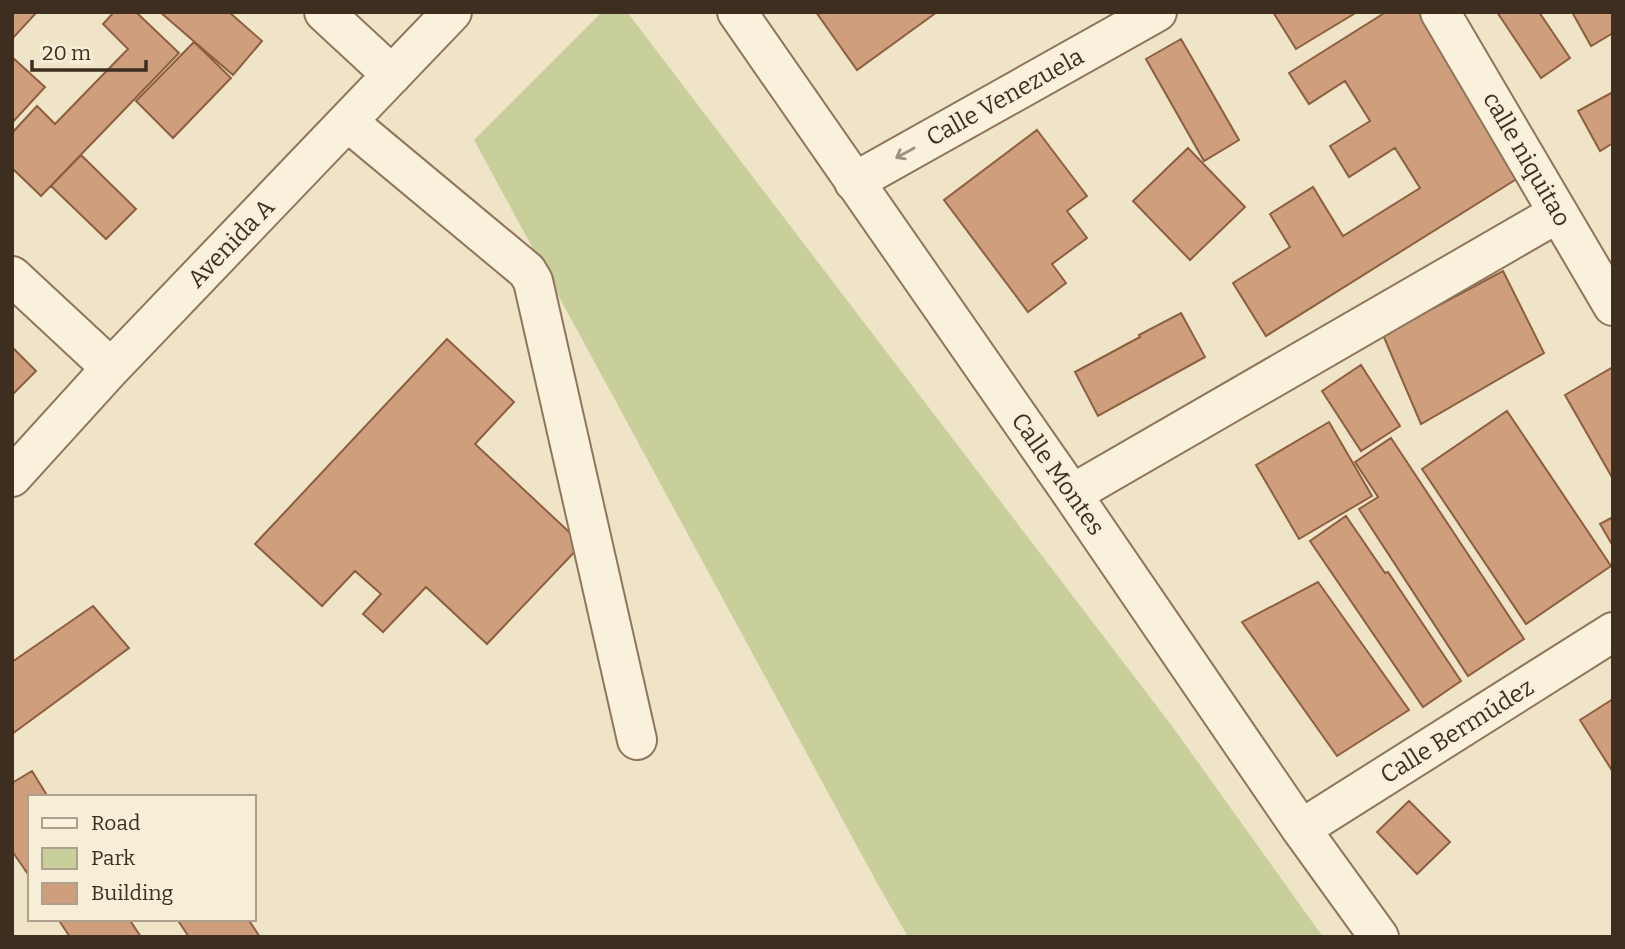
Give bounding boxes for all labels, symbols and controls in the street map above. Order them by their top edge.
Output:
scale bar [32,28,145,72]
text: 20 m [42,40,91,66]
street label: Calle Venezuela [921,42,1089,152]
street label: calle niquitao [1477,87,1577,231]
one-way arrow [895,146,915,160]
street label: Avenida A [182,193,280,293]
street label: Calle Montes [1006,407,1110,541]
street label: Calle Bermúdez [1375,673,1539,789]
legend [28,795,256,921]
text: Road [91,810,140,836]
text: Park [91,845,135,871]
text: Building [91,880,174,906]

